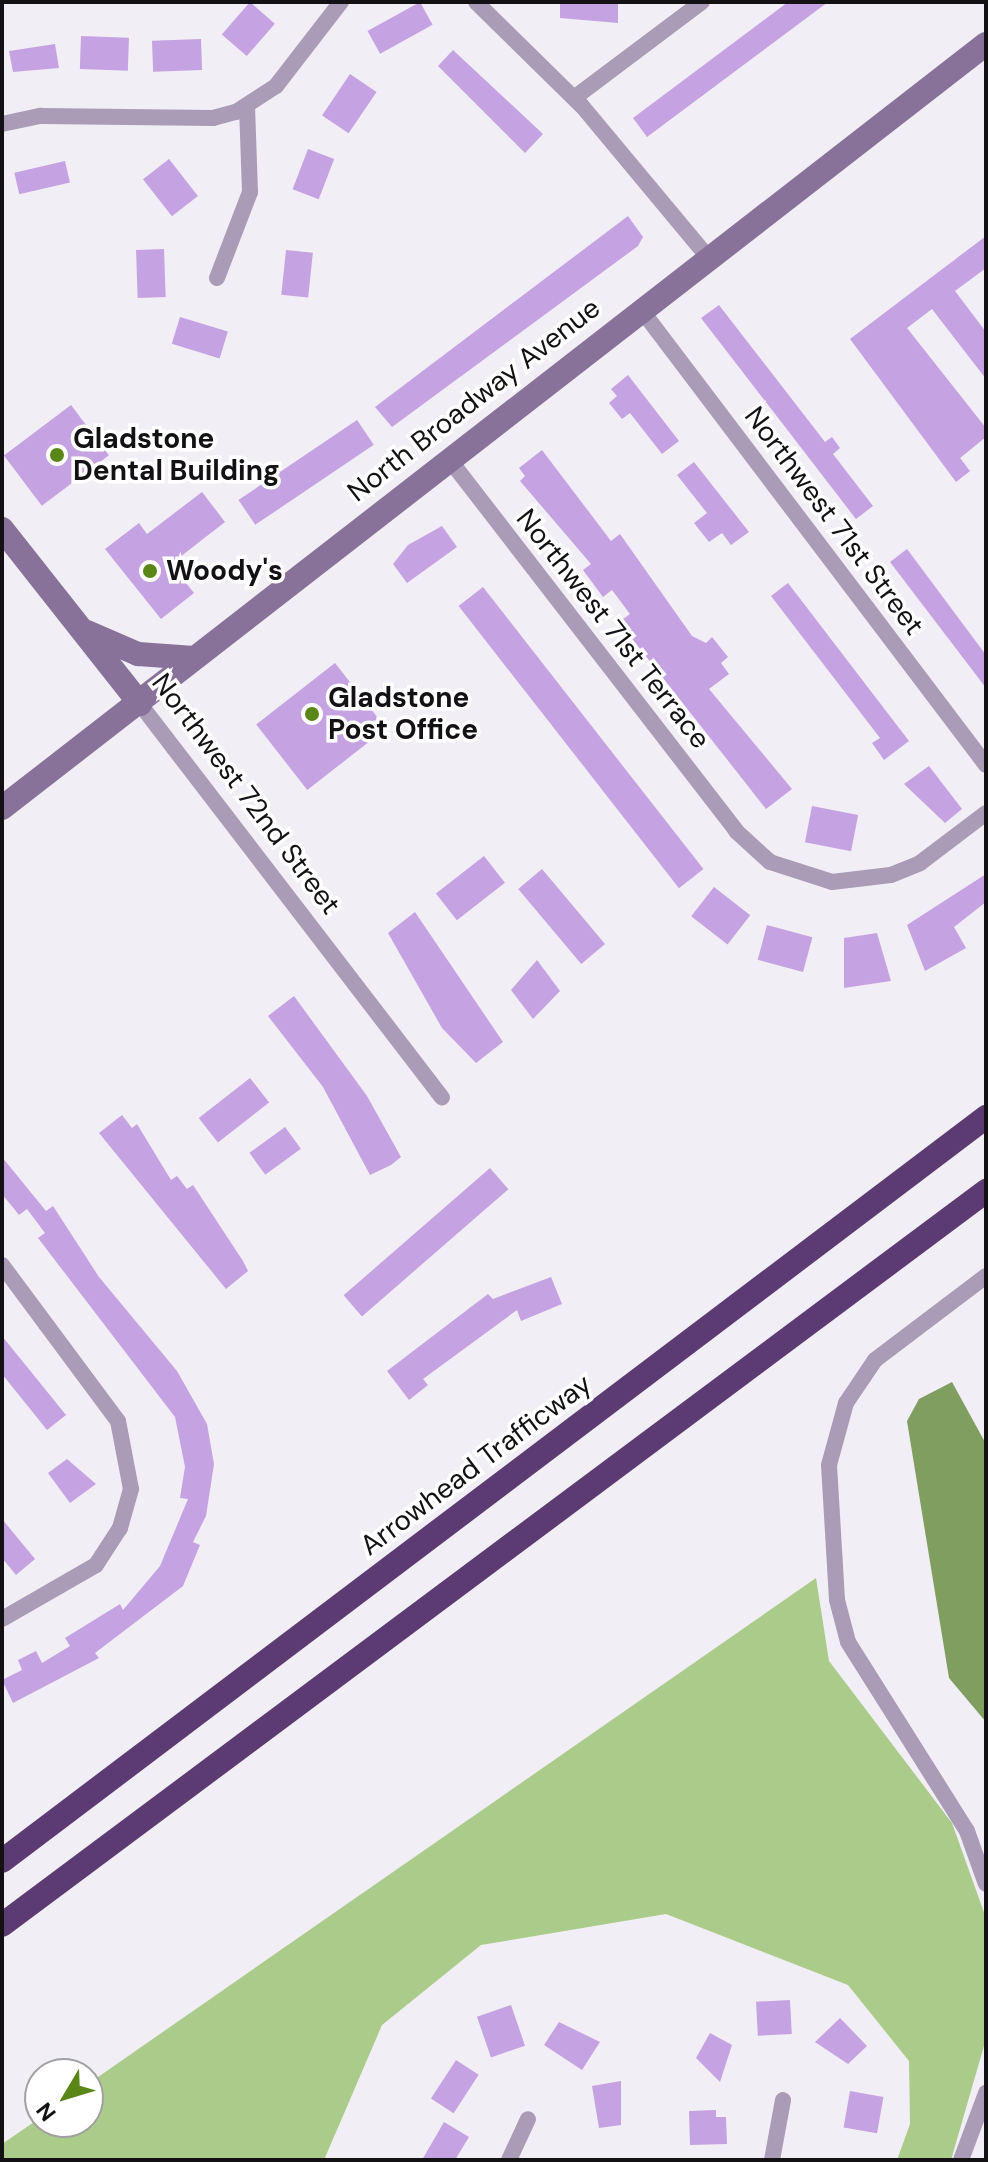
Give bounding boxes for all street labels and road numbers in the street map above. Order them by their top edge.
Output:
street label: North Broadway Avenue [341,291,607,509]
street label: Northwest 71st Street [737,400,931,642]
street label: Northwest 71st Terrace [509,503,717,755]
street label: Northwest 72nd Street [144,667,348,921]
street label: Arrowhead Trafficway [354,1367,598,1563]

